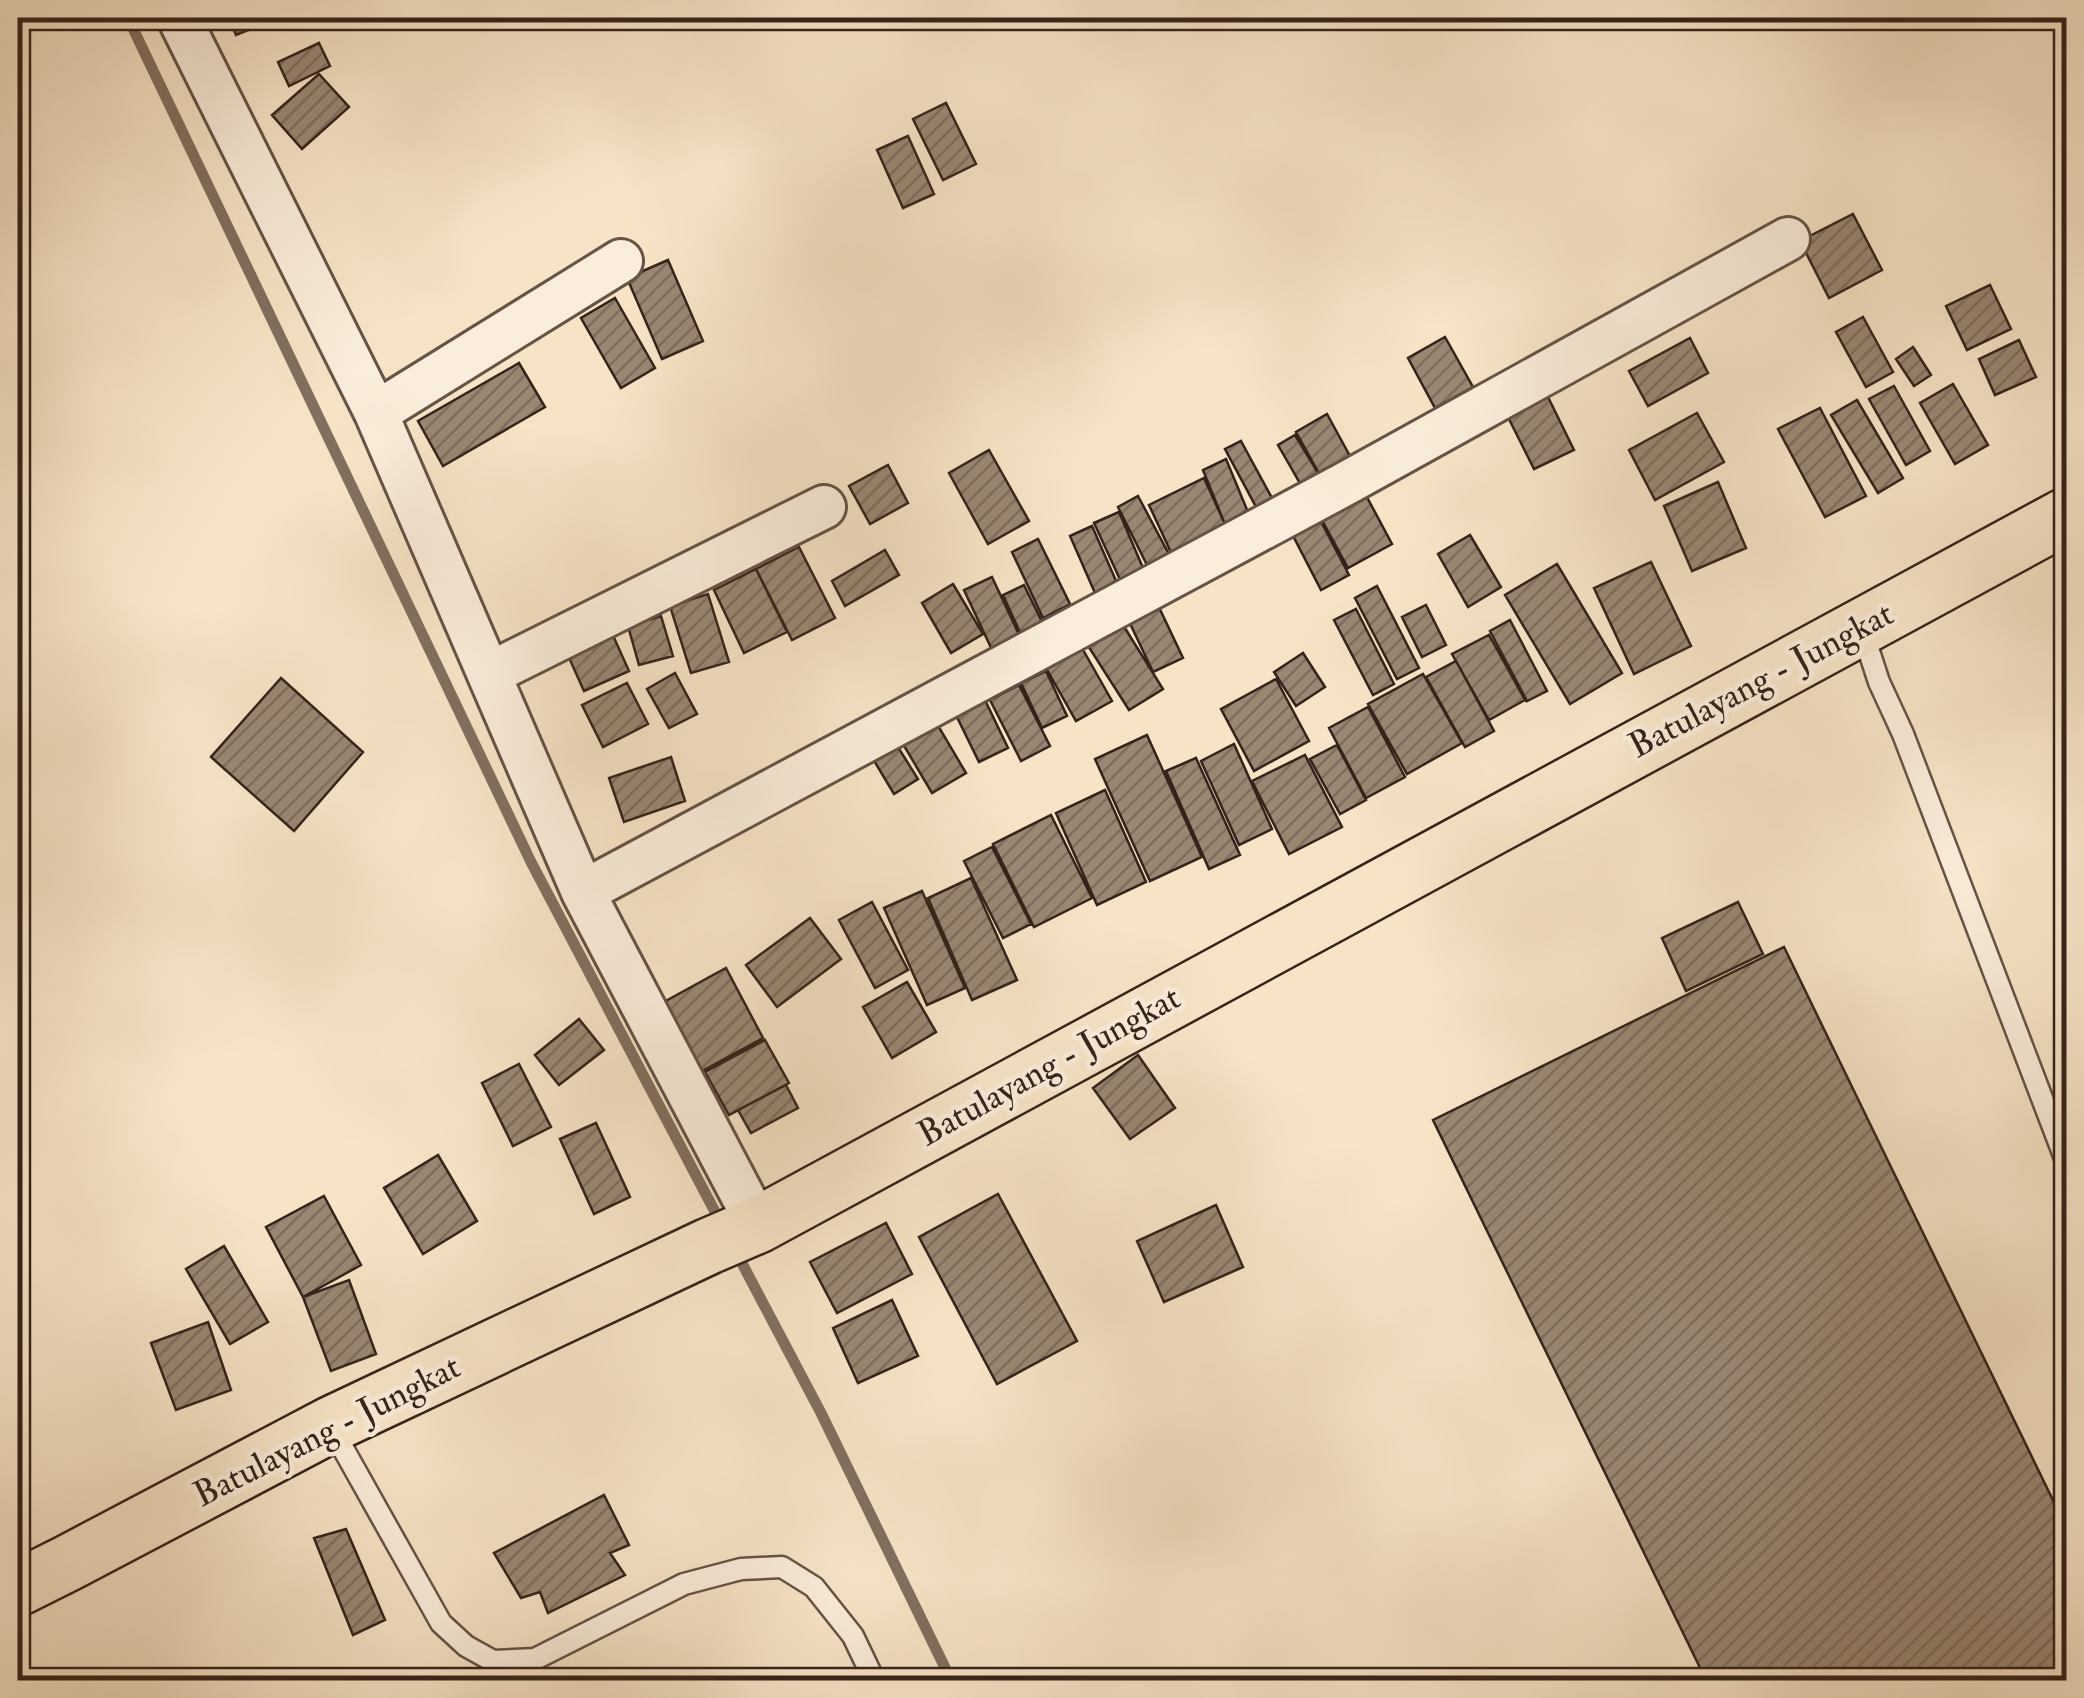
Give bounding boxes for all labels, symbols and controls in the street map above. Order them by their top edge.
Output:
street label: Batulayang - Jungkat [1621,592,1901,768]
street label: Batulayang - Jungkat [910,976,1188,1156]
street label: Batulayang - Jungkat [186,1345,468,1517]

